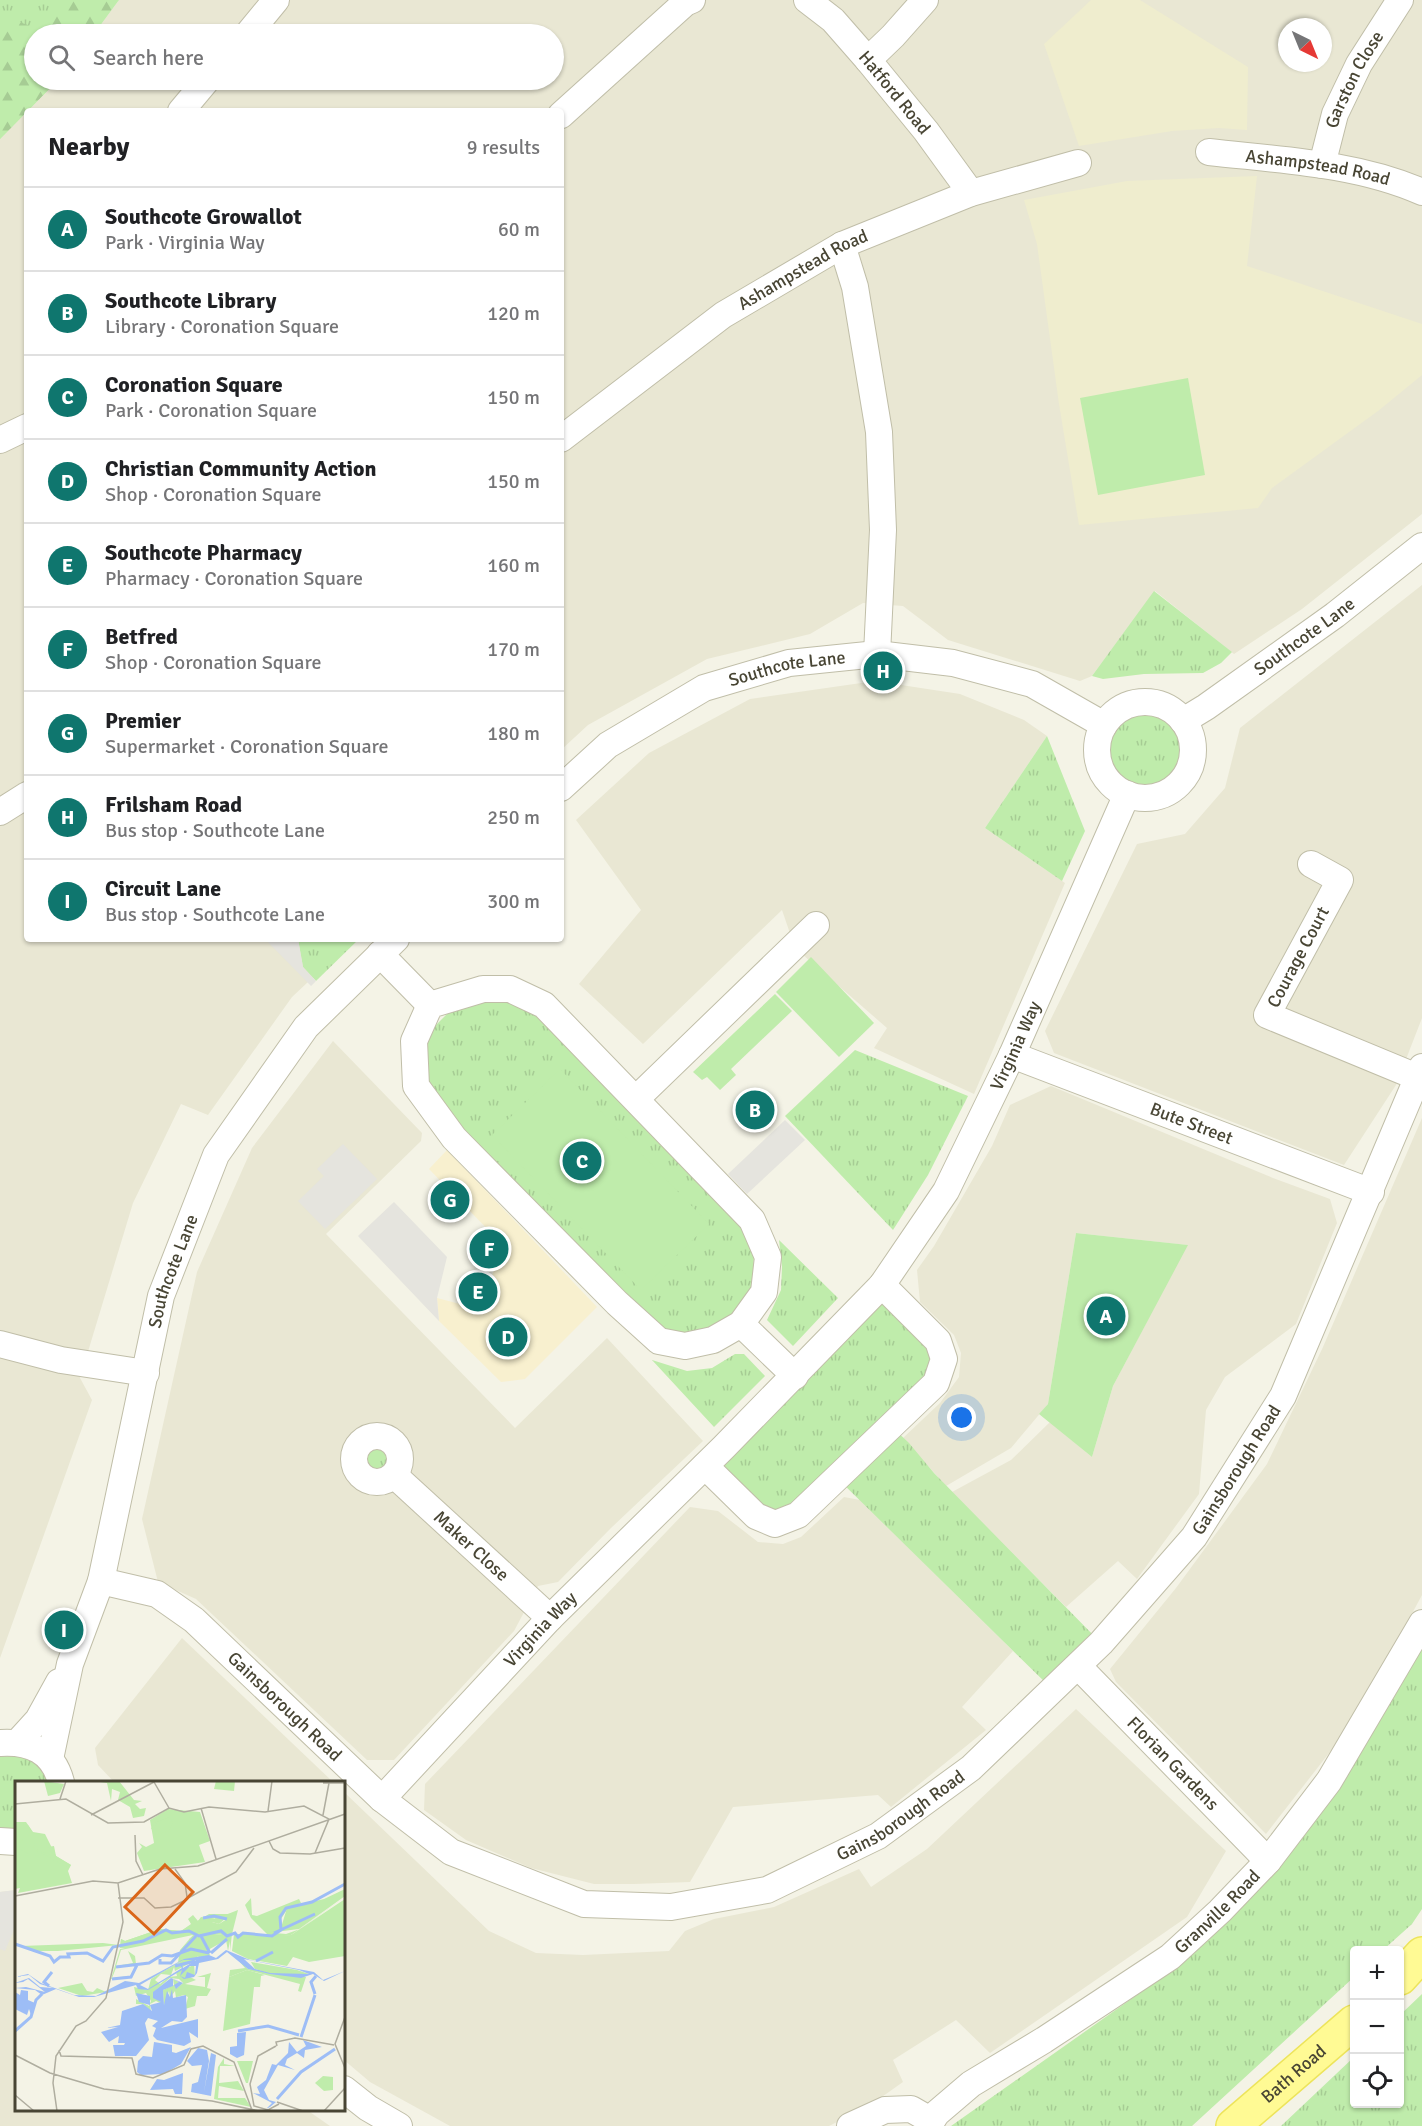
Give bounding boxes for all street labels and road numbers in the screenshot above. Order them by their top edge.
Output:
street label: Garston Close [1321,27,1388,130]
street label: Hatford Road [854,46,935,139]
street label: Ashampstead Road [1245,145,1393,190]
street label: Ashampstead Road [734,225,871,315]
street label: Southcote Lane [1250,593,1359,680]
street label: Southcote Lane [726,646,847,691]
street label: Courage Court [1262,903,1334,1011]
street label: Virginia Way [986,997,1046,1094]
street label: Bute Street [1147,1098,1236,1149]
street label: Southcote Lane [144,1211,203,1330]
street label: Gainsborough Road [1187,1401,1286,1539]
street label: Maker Close [429,1506,514,1586]
street label: Virginia Way [499,1587,582,1672]
street label: Gainsborough Road [223,1647,347,1766]
street label: Florian Gardens [1122,1712,1223,1815]
street label: Gainsborough Road [833,1765,969,1866]
street label: Granville Road [1170,1865,1265,1959]
street label: Bath Road [1257,2040,1331,2108]

